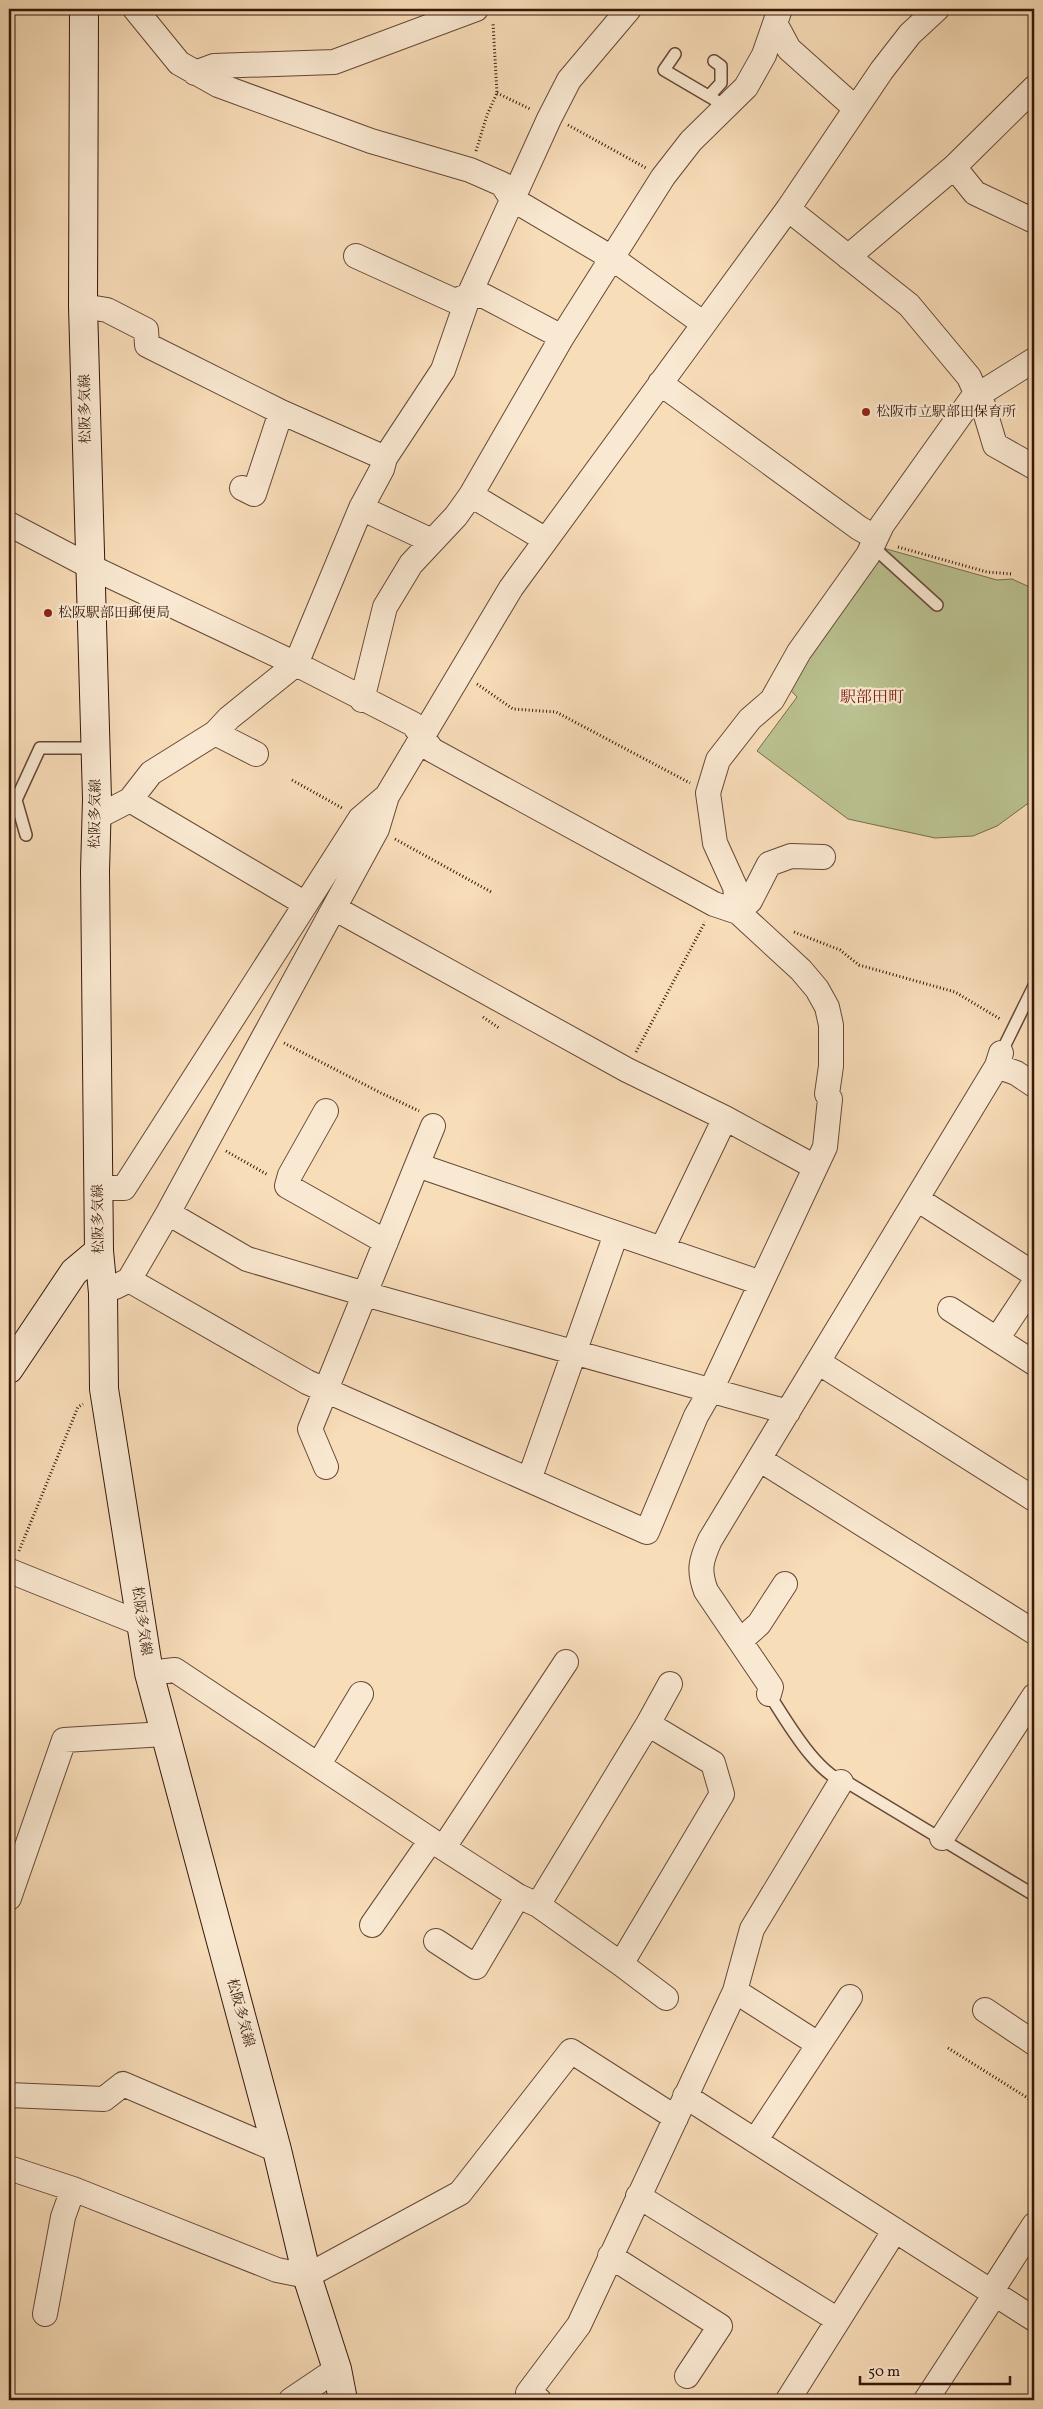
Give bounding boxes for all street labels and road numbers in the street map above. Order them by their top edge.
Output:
street label: 松阪多気線 [76,374,96,444]
street label: 松阪多気線 [86,779,106,849]
street label: 松阪多気線 [89,1184,109,1254]
street label: 松阪多気線 [127,1585,155,1657]
street label: 松阪多気線 [222,1977,258,2049]

